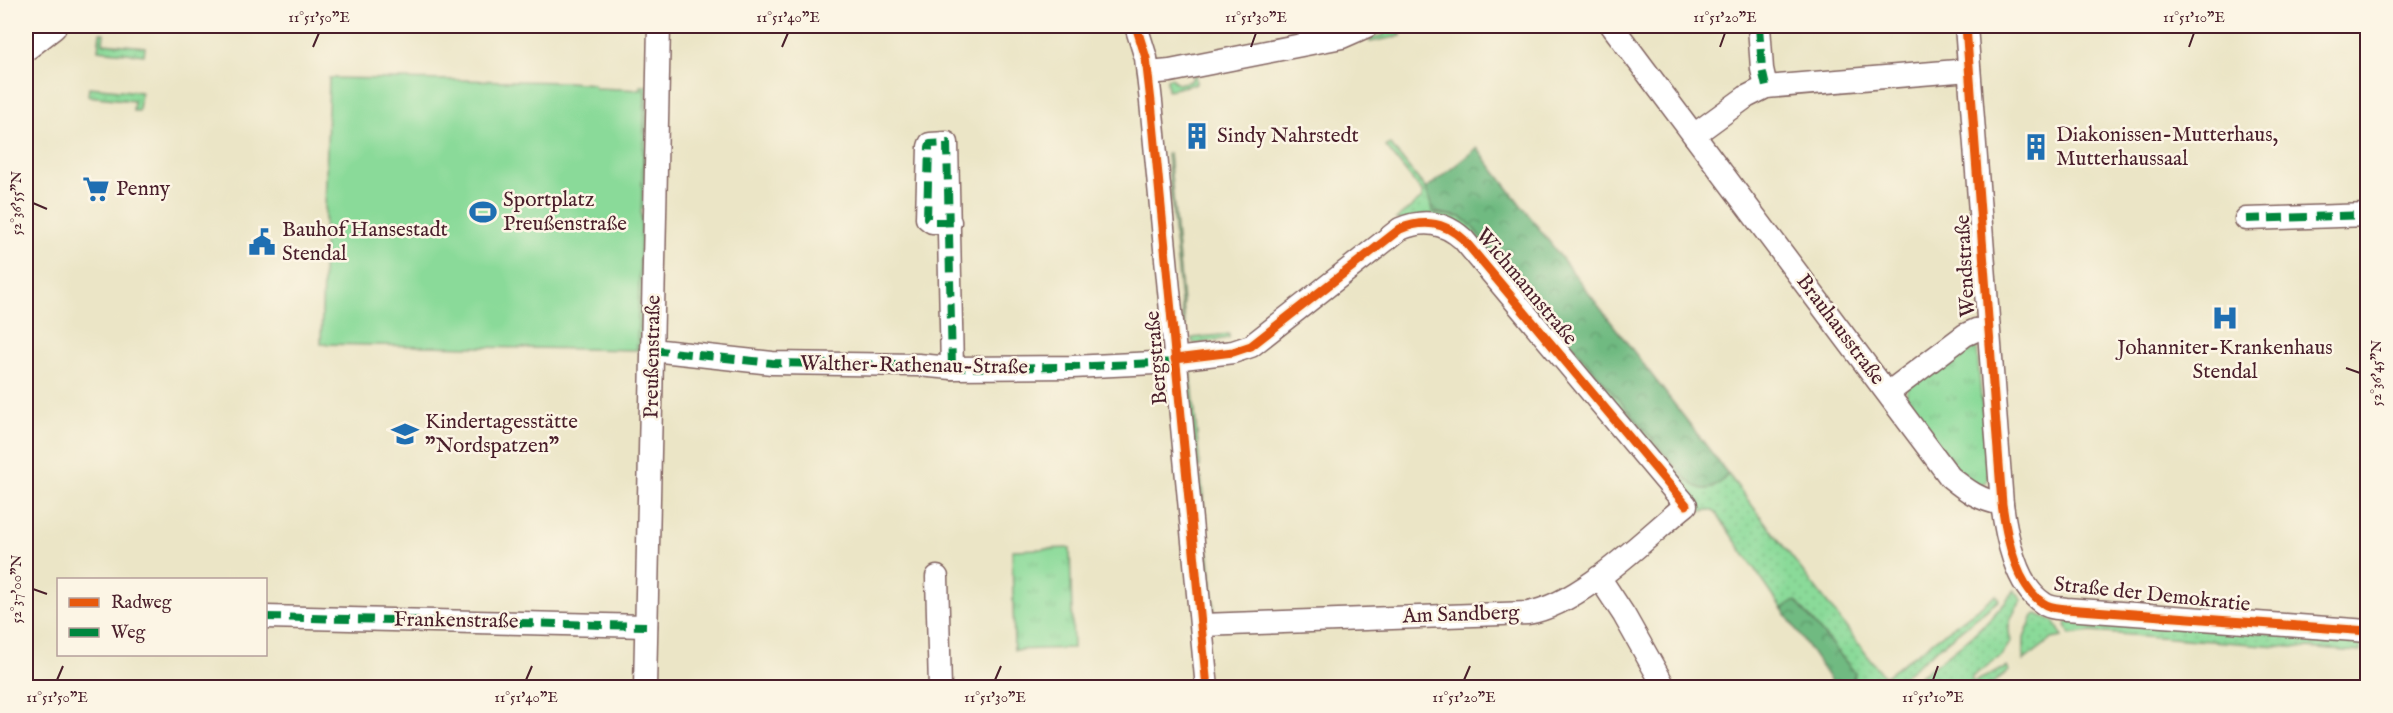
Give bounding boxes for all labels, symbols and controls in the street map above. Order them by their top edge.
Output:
text: 11°51'50"E [288,8,350,27]
text: 11°51'40"E [756,8,820,27]
text: 11°51'30"E [1225,8,1287,27]
text: 11°51'20"E [1693,8,1757,27]
text: 11°51'10"E [2163,8,2225,27]
building icon: Sindy Nahrstedt [1182,121,1212,151]
place label: Diakonissen-Mutterhaus, Mutterhaussaal [2056,122,2278,173]
place label: Sindy Nahrstedt [1217,123,1359,150]
building icon: Diakonissen-Mutterhaus, Mutterhaussaal [2021,132,2051,162]
text: 52°36'55"N [7,171,26,235]
supermarket icon: Penny [81,174,111,204]
place label: Penny [116,176,171,203]
place label: Sportplatz Preußenstraße [503,187,627,238]
sports icon: Sportplatz Preußenstraße [468,197,498,227]
street label: Wendstraße [1950,214,1982,318]
place label: Bauhof Hansestadt Stendal [282,217,448,268]
street label: Wichmannstraße [1469,223,1583,352]
public building icon: Bauhof Hansestadt Stendal [247,227,277,257]
street label: Brauhausstraße [1790,269,1891,391]
street label: Preußenstraße [638,294,668,419]
hospital icon: Johanniter-Krankenhaus Stendal [2210,303,2240,333]
street label: Bergstraße [1139,309,1175,406]
place label: Johanniter-Krankenhaus Stendal [2115,335,2333,386]
text: 52°36'45"N [2367,340,2386,406]
street label: Walther-Rathenau-Straße [800,351,1029,381]
place label: Kindertagesstätte "Nordspatzen" [425,409,578,460]
school or university icon: Kindertagesstätte "Nordspatzen" [390,419,420,449]
text: 52°37'00"N [7,554,26,624]
street label: Straße der Demokratie [2053,571,2252,619]
legend [57,578,267,656]
text: Radweg [111,592,172,615]
street label: Am Sandberg [1401,599,1521,631]
street label: Frankenstraße [393,606,519,636]
text: Weg [111,622,146,645]
text: 11°51'50"E [26,688,88,707]
text: 11°51'40"E [494,688,558,707]
text: 11°51'30"E [964,688,1026,707]
text: 11°51'20"E [1432,688,1496,707]
text: 11°51'10"E [1902,688,1964,707]

